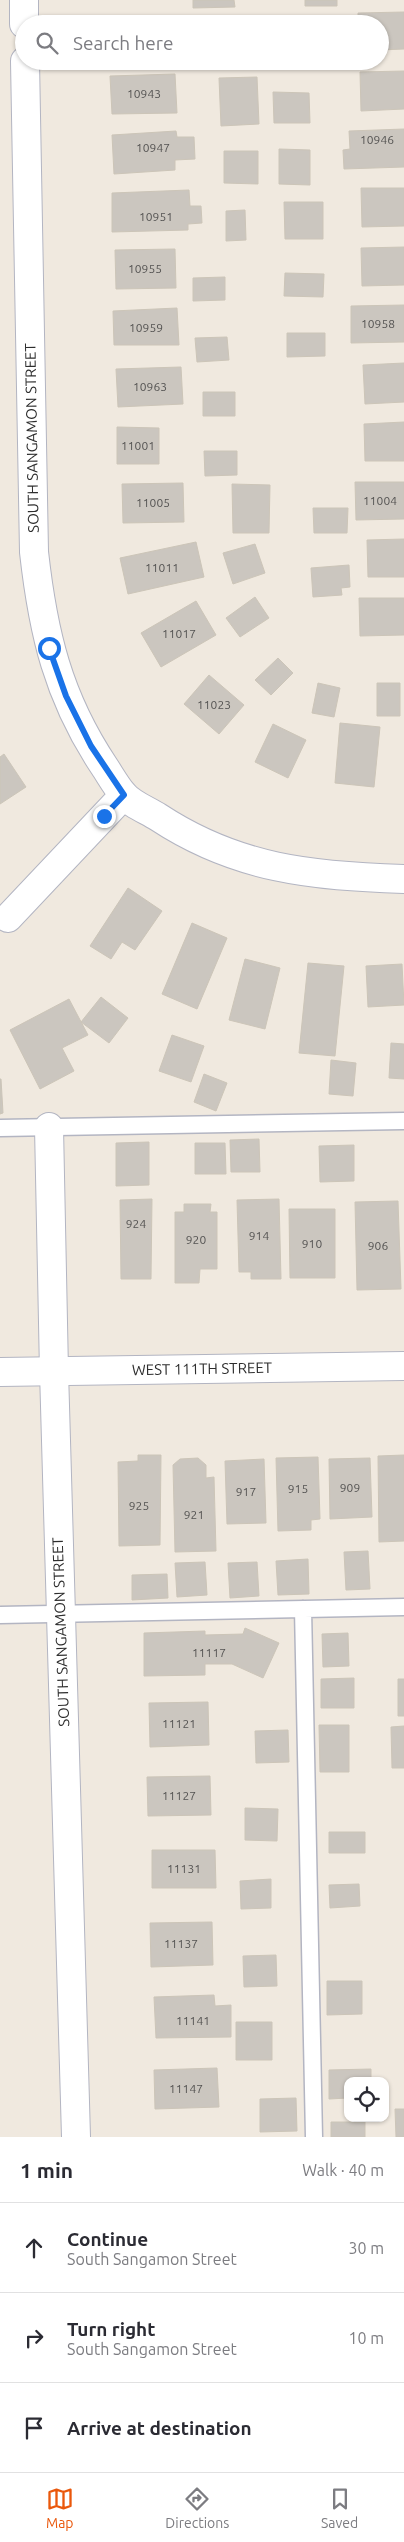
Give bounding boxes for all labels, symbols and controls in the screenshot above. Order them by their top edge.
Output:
search box [15,15,389,70]
icon: search [33,29,61,57]
text: Search here [73,32,173,54]
house number: 10943 [127,87,161,100]
house number: 10946 [360,133,394,146]
house number: 10947 [136,141,170,154]
house number: 10951 [139,210,173,223]
house number: 10955 [128,262,162,275]
house number: 10958 [361,317,395,330]
house number: 10959 [129,321,163,334]
street label: SOUTH SANGAMON STREET [21,342,42,533]
house number: 10963 [133,380,167,393]
house number: 11001 [121,439,155,452]
house number: 11004 [363,494,397,507]
house number: 11005 [136,496,170,509]
house number: 11011 [145,561,179,574]
house number: 11017 [162,627,196,640]
route start [38,637,61,660]
house number: 11023 [197,698,231,711]
route end [93,805,116,828]
house number: 924 [126,1217,146,1230]
house number: 914 [249,1229,269,1242]
house number: 920 [186,1233,206,1246]
house number: 910 [302,1237,322,1250]
house number: 906 [368,1239,388,1252]
street label: WEST 111TH STREET [132,1359,273,1378]
house number: 909 [340,1481,360,1494]
house number: 915 [288,1482,308,1495]
house number: 917 [236,1485,256,1498]
house number: 925 [129,1499,149,1512]
house number: 921 [184,1508,204,1521]
street label: SOUTH SANGAMON STREET [49,1536,72,1727]
house number: 11117 [192,1646,226,1659]
house number: 11121 [162,1717,196,1730]
house number: 11127 [162,1789,196,1802]
house number: 11131 [167,1862,201,1875]
house number: 11137 [164,1937,198,1950]
house number: 11141 [176,2014,210,2027]
map controls [344,2077,389,2122]
button: locate [344,2077,389,2122]
house number: 11147 [169,2082,203,2095]
text: 1 min [20,2158,73,2182]
text: Walk · 40 m [302,2161,384,2179]
text: Continue [67,2228,148,2250]
icon: ahead [20,2234,48,2262]
text: 30 m [348,2239,384,2257]
text: South Sangamon Street [67,2250,237,2268]
text: Turn right [67,2318,155,2340]
icon: right [20,2324,48,2352]
text: 10 m [348,2329,384,2347]
text: South Sangamon Street [67,2340,237,2358]
icon: arrive [20,2414,48,2442]
text: Arrive at destination [67,2417,252,2439]
tab: Map [46,2485,74,2531]
tab: Directions [165,2485,229,2531]
tab: Saved [321,2485,358,2531]

